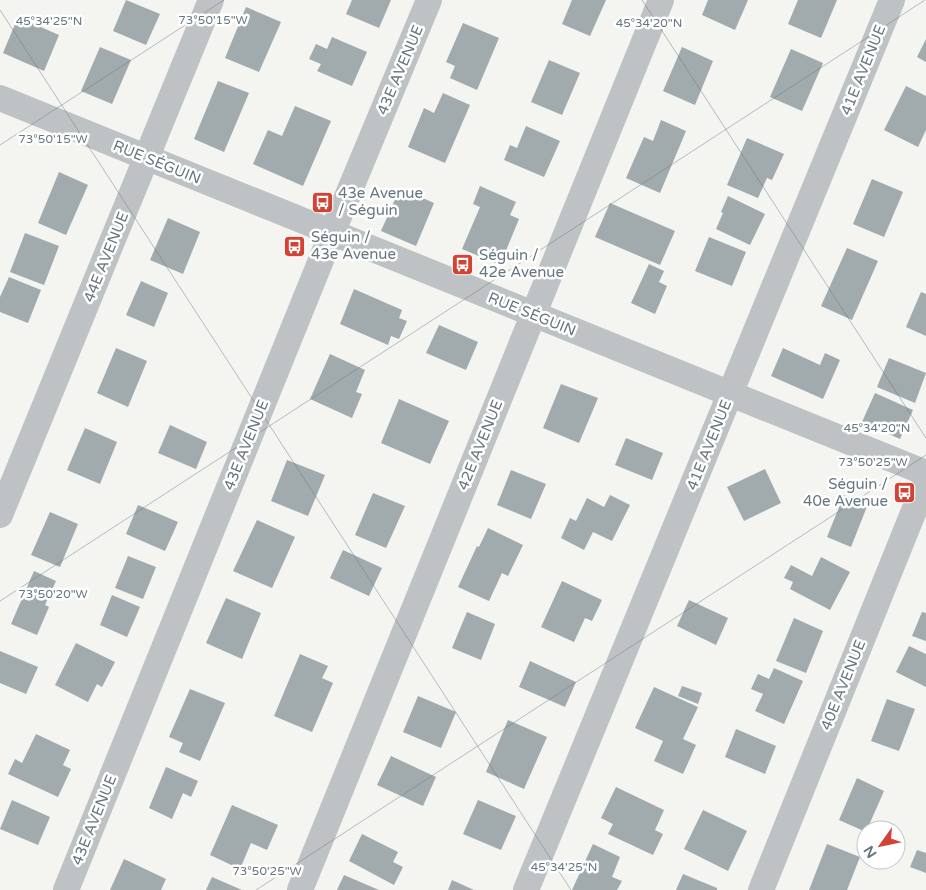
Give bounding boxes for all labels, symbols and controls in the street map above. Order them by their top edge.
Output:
text: 73°50'15"W [178,13,248,27]
text: 45°34'25"N [16,14,82,28]
text: 45°34'20"N [616,16,682,30]
street label: 43E AVENUE [373,22,427,118]
street label: 41E AVENUE [837,22,889,118]
text: 73°50'15"W [18,132,88,146]
street label: RUE SÉGUIN [110,136,204,188]
place label: 43e Avenue / Séguin [338,184,423,219]
bus stop icon: 43e Avenue / Séguin [310,190,334,214]
street label: 44E AVENUE [80,209,132,305]
place label: Séguin / 43e Avenue [311,228,396,263]
bus stop icon: Séguin / 43e Avenue [283,234,307,258]
place label: Séguin / 42e Avenue [479,246,564,281]
bus stop icon: Séguin / 42e Avenue [451,252,475,276]
street label: RUE SÉGUIN [485,288,579,340]
street label: 43E AVENUE [220,397,272,493]
street label: 42E AVENUE [454,397,506,493]
street label: 41E AVENUE [683,397,735,493]
text: 45°34'20"N [844,421,910,435]
text: 73°50'25"W [838,455,908,469]
place label: Séguin / 40e Avenue [803,475,888,510]
bus stop icon: Séguin / 40e Avenue [892,481,916,505]
text: 73°50'20"W [18,587,88,601]
street label: 40E AVENUE [817,637,869,733]
street label: 43E AVENUE [68,772,120,868]
north arrow [856,820,906,870]
text: N [860,842,881,861]
text: 45°34'25"N [531,860,597,874]
text: 73°50'25"W [232,864,302,878]

